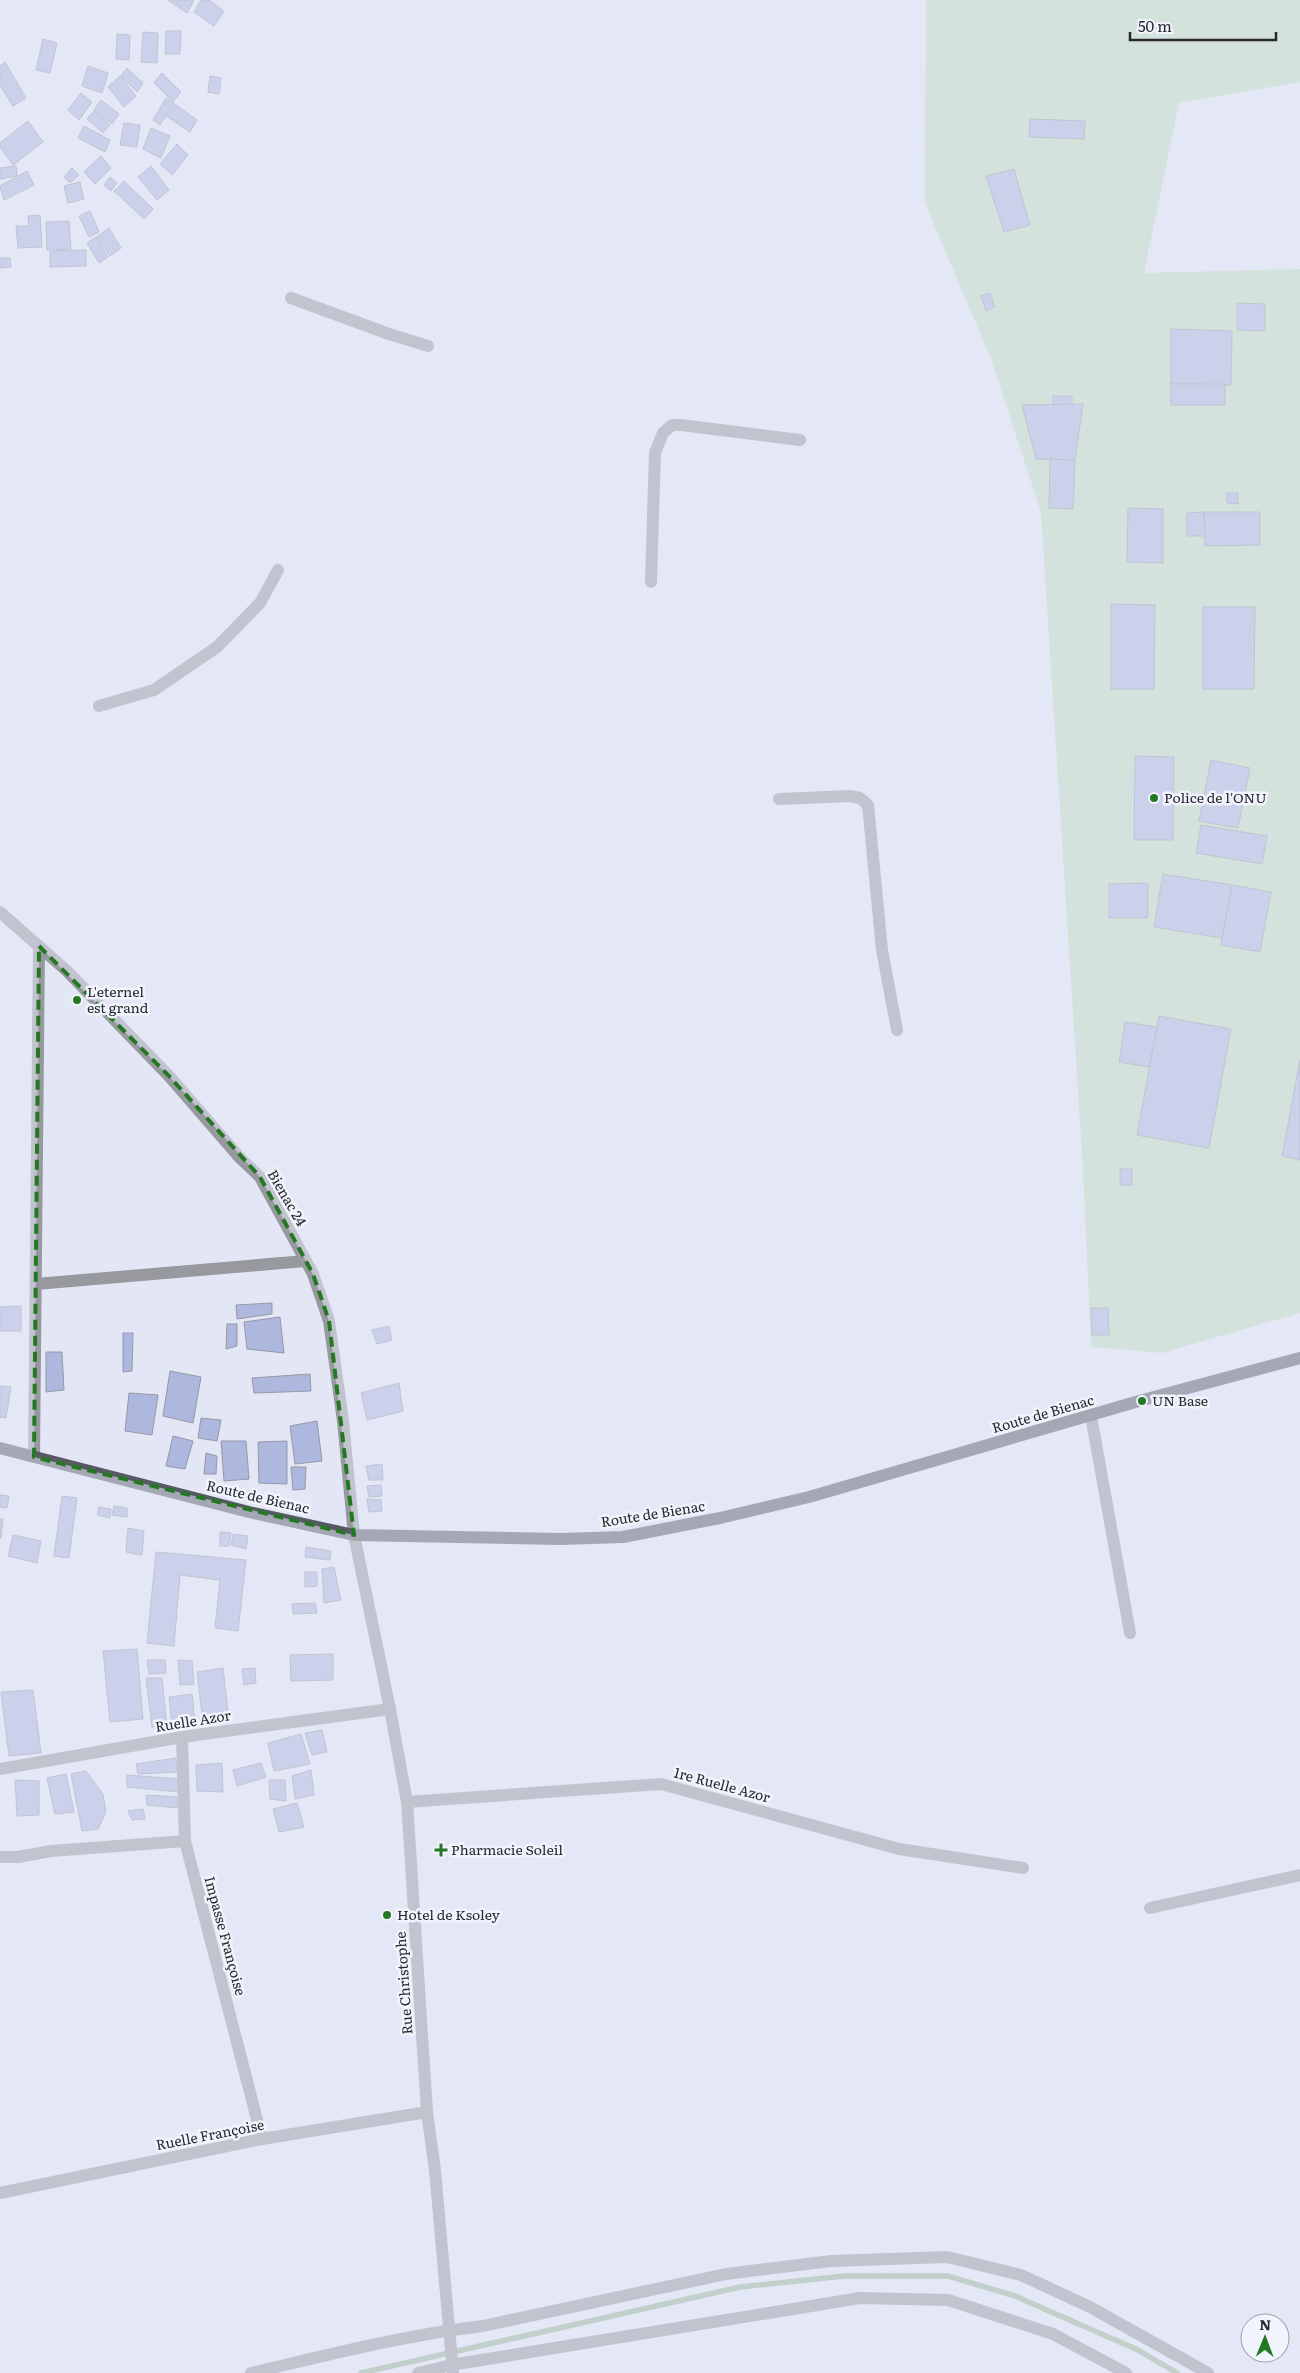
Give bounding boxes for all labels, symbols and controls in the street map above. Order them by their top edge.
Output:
scale bar [1130,10,1276,42]
text: 50 m [1138,14,1172,37]
place label: Police de l'ONU [1164,787,1267,807]
marker: Police de l'ONU [1148,792,1160,804]
place label: L'eternel est grand [87,981,149,1017]
marker: L'eternel est grand [71,994,83,1006]
street label: Bienac 24 [264,1165,312,1230]
street label: Route de Bienac [989,1389,1096,1437]
place label: UN Base [1152,1390,1208,1410]
marker: UN Base [1136,1395,1148,1407]
street label: Route de Bienac [205,1474,312,1518]
street label: Route de Bienac [599,1495,706,1531]
street label: Ruelle Azor [153,1704,233,1736]
street label: 1re Ruelle Azor [672,1762,773,1807]
place label: Pharmacie Soleil [451,1839,563,1859]
marker: Pharmacie Soleil [435,1844,447,1856]
street label: Impasse Françoise [200,1874,252,1998]
place label: Hotel de Ksoley [397,1904,501,1924]
marker: Hotel de Ksoley [381,1909,393,1921]
street label: Rue Christophe [389,1931,417,2035]
street label: Ruelle Françoise [154,2114,266,2154]
north arrow [1240,2313,1290,2363]
text: N [1259,2314,1272,2334]

